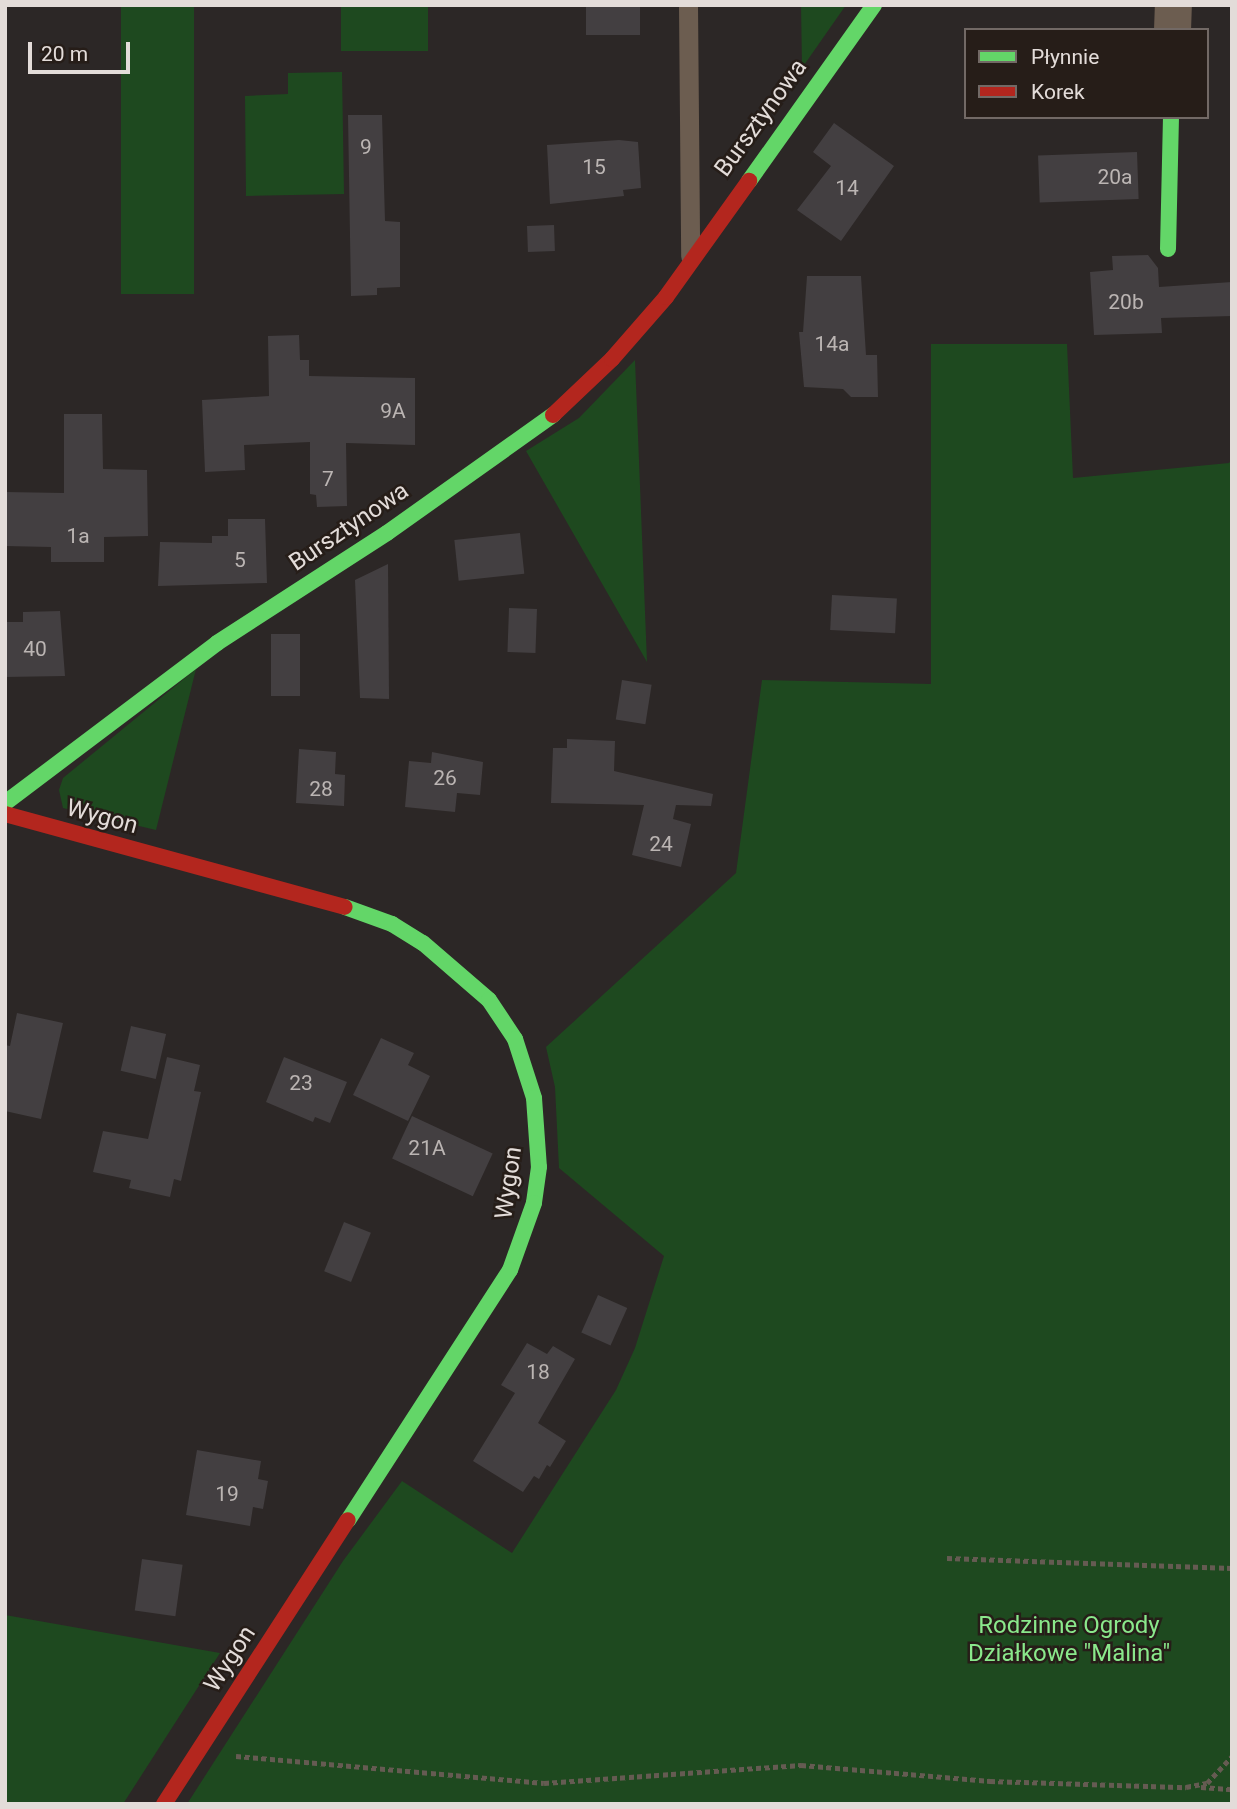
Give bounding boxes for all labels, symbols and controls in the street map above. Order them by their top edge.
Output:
scale bar [32,28,133,72]
legend [964,28,1209,119]
text: 20 m [41,42,88,66]
text: Płynnie [1031,45,1099,69]
street label: Bursztynowa [709,54,813,182]
text: Korek [1031,80,1085,104]
house number: 9 [360,134,372,160]
house number: 15 [582,154,606,180]
house number: 20a [1097,164,1133,190]
house number: 14 [835,175,859,201]
house number: 20b [1108,289,1144,315]
house number: 14a [814,331,850,357]
house number: 9A [380,398,406,424]
house number: 7 [322,466,334,492]
street label: Bursztynowa [284,477,414,577]
house number: 1a [66,523,90,549]
house number: 5 [234,547,246,573]
house number: 40 [23,636,47,662]
house number: 26 [433,765,457,791]
house number: 28 [309,776,333,802]
street label: Wygon [63,794,141,840]
house number: 24 [649,831,673,857]
house number: 23 [289,1070,313,1096]
house number: 21A [408,1135,446,1161]
street label: Wygon [490,1145,528,1221]
house number: 18 [526,1359,550,1385]
house number: 19 [215,1481,239,1507]
park label: Rodzinne Ogrody Działkowe "Malina" [968,1612,1170,1668]
street label: Wygon [198,1621,262,1697]

